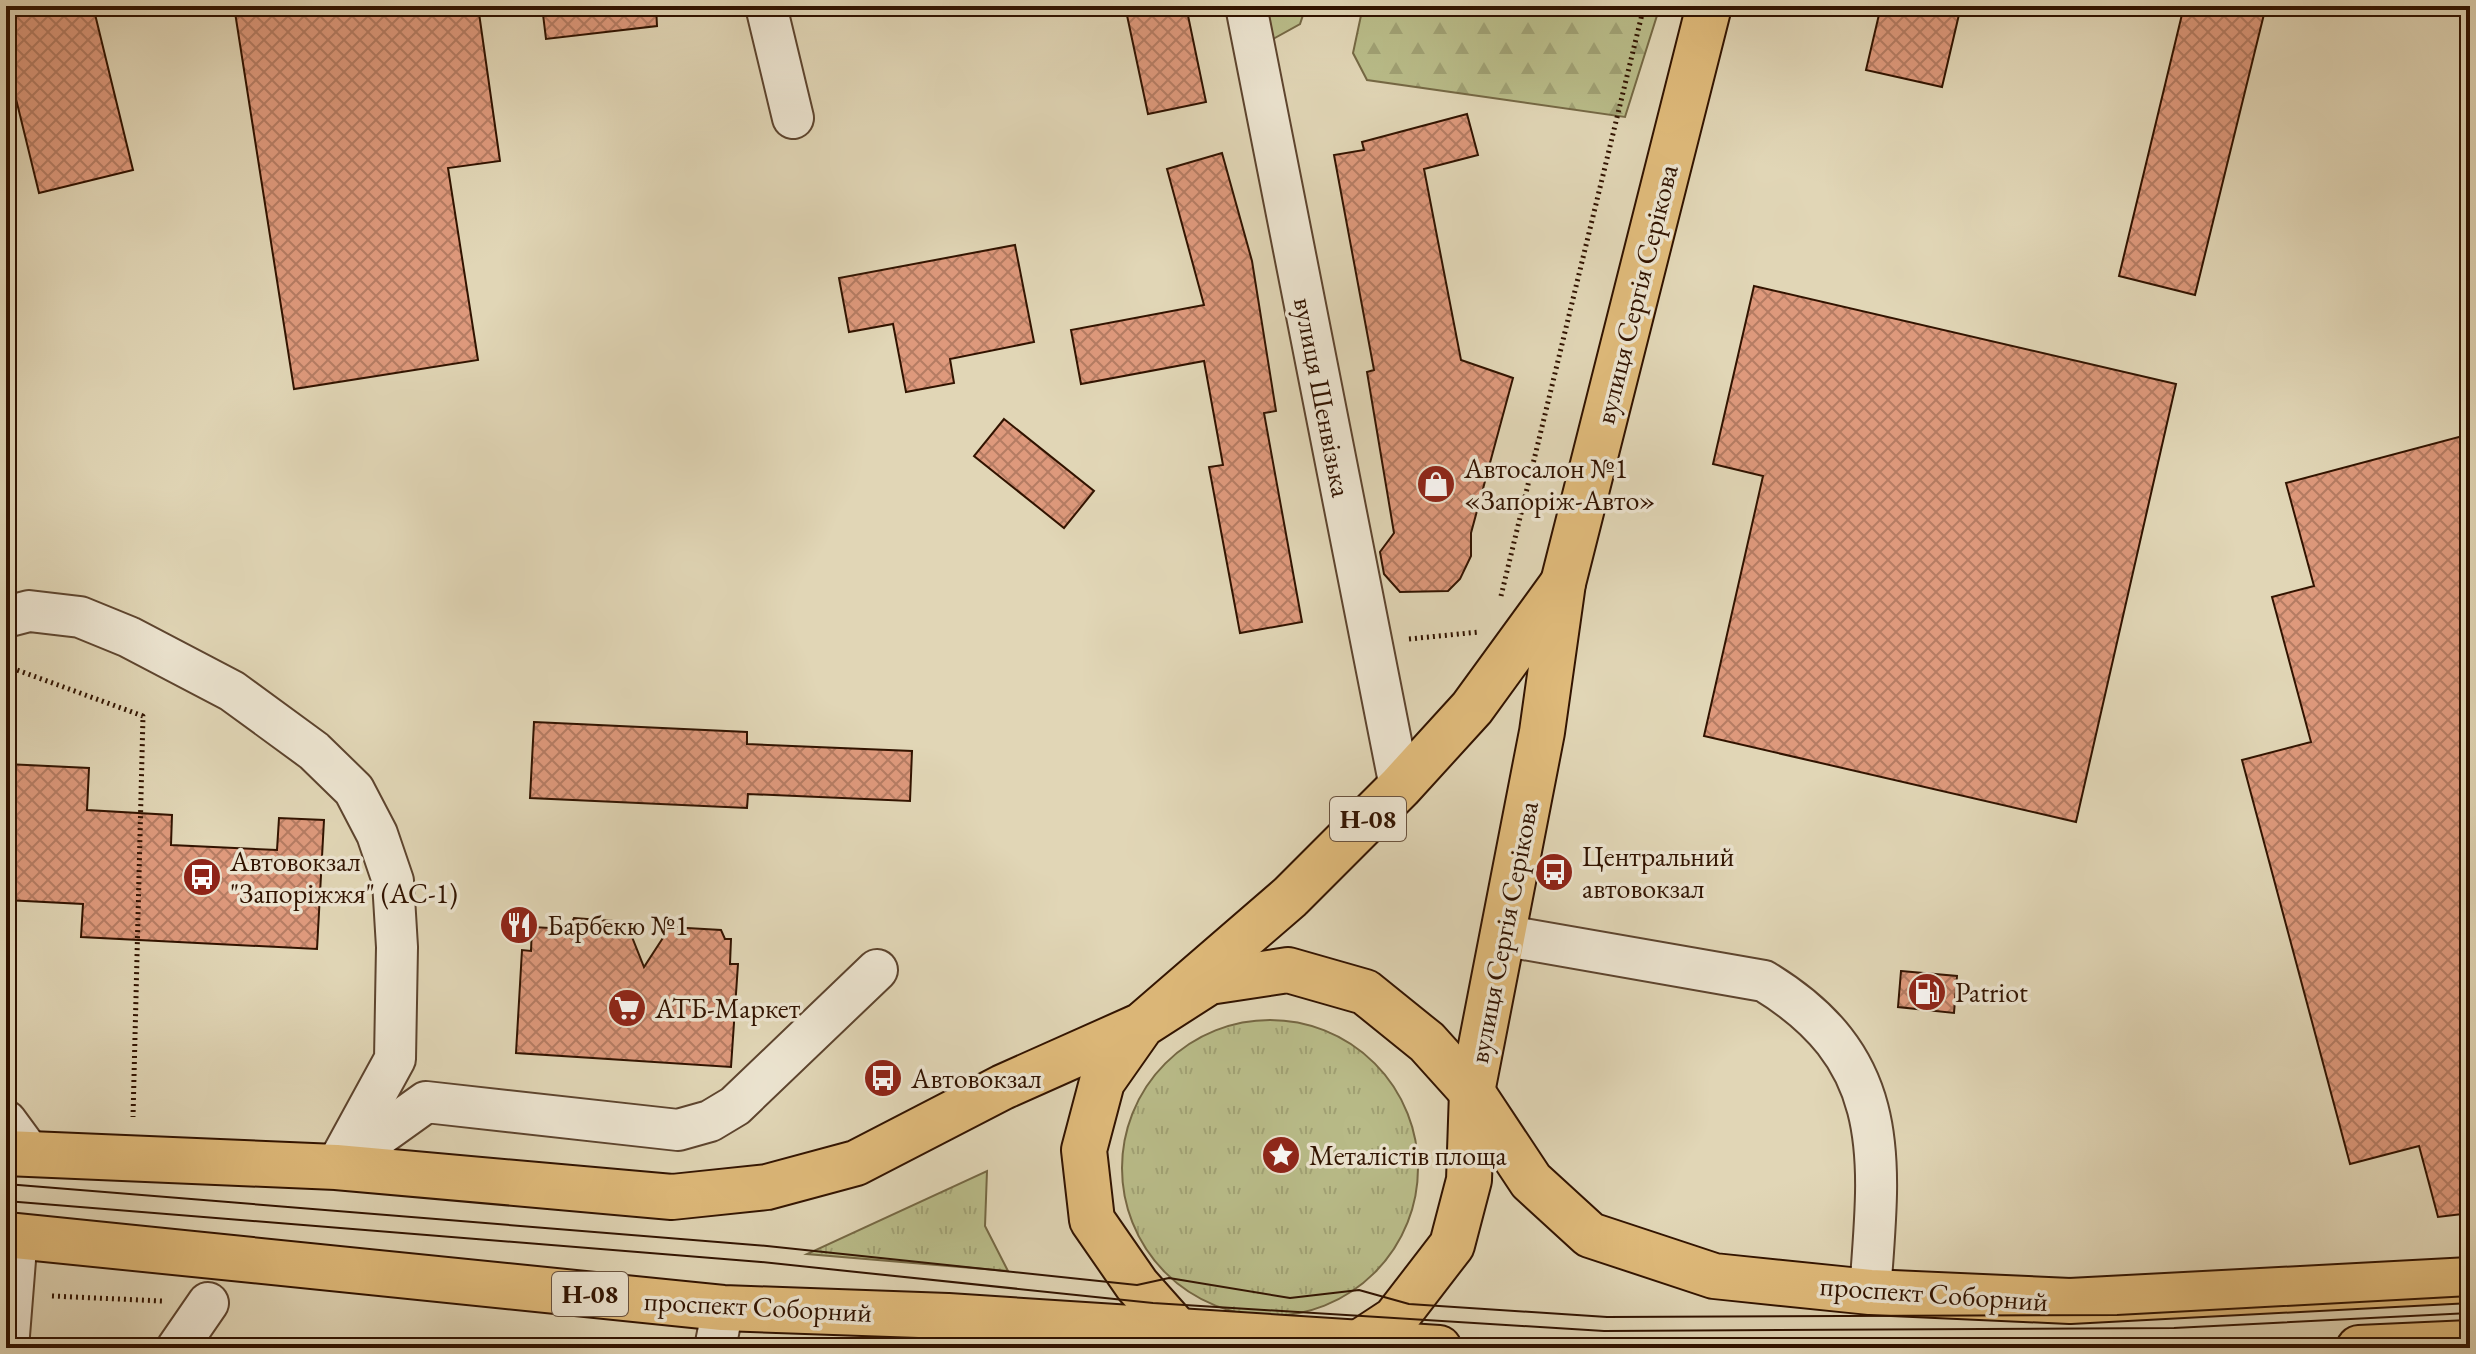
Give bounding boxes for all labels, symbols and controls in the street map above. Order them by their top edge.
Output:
street label: вулиця Сергія Серікова [1586,160,1686,427]
street label: вулиця Шенвізька [1286,294,1360,501]
place label: Автосалон №1 «Запоріж-Авто» [1463,450,1655,518]
shop icon: Автосалон №1 «Запоріж-Авто» [1415,463,1457,505]
road number: Н-08 [1330,797,1406,841]
street label: вулиця Сергія Серікова [1460,797,1546,1066]
place label: Центральний автовокзал [1582,838,1735,906]
place label: Автовокзал "Запоріжжя" (АС-1) [229,843,458,911]
bus stop icon: Центральний автовокзал [1533,851,1575,893]
bus stop icon: Автовокзал "Запоріжжя" (АС-1) [181,856,223,898]
restaurant icon: Барбекю №1 [498,904,540,946]
place label: Барбекю №1 [547,907,688,943]
fuel station icon: Patriot [1906,971,1948,1013]
place label: Patriot [1955,974,2028,1010]
supermarket icon: АТБ-Маркет [606,987,648,1029]
place label: АТБ-Маркет [654,990,801,1026]
bus stop icon: Автовокзал [862,1057,904,1099]
place label: Автовокзал [910,1060,1042,1096]
place icon: Металістів площа [1260,1134,1302,1176]
place label: Металістів площа [1309,1137,1508,1173]
street label: проспект Соборний [1819,1267,2049,1319]
road number: Н-08 [552,1272,628,1316]
street label: проспект Соборний [643,1282,873,1330]

